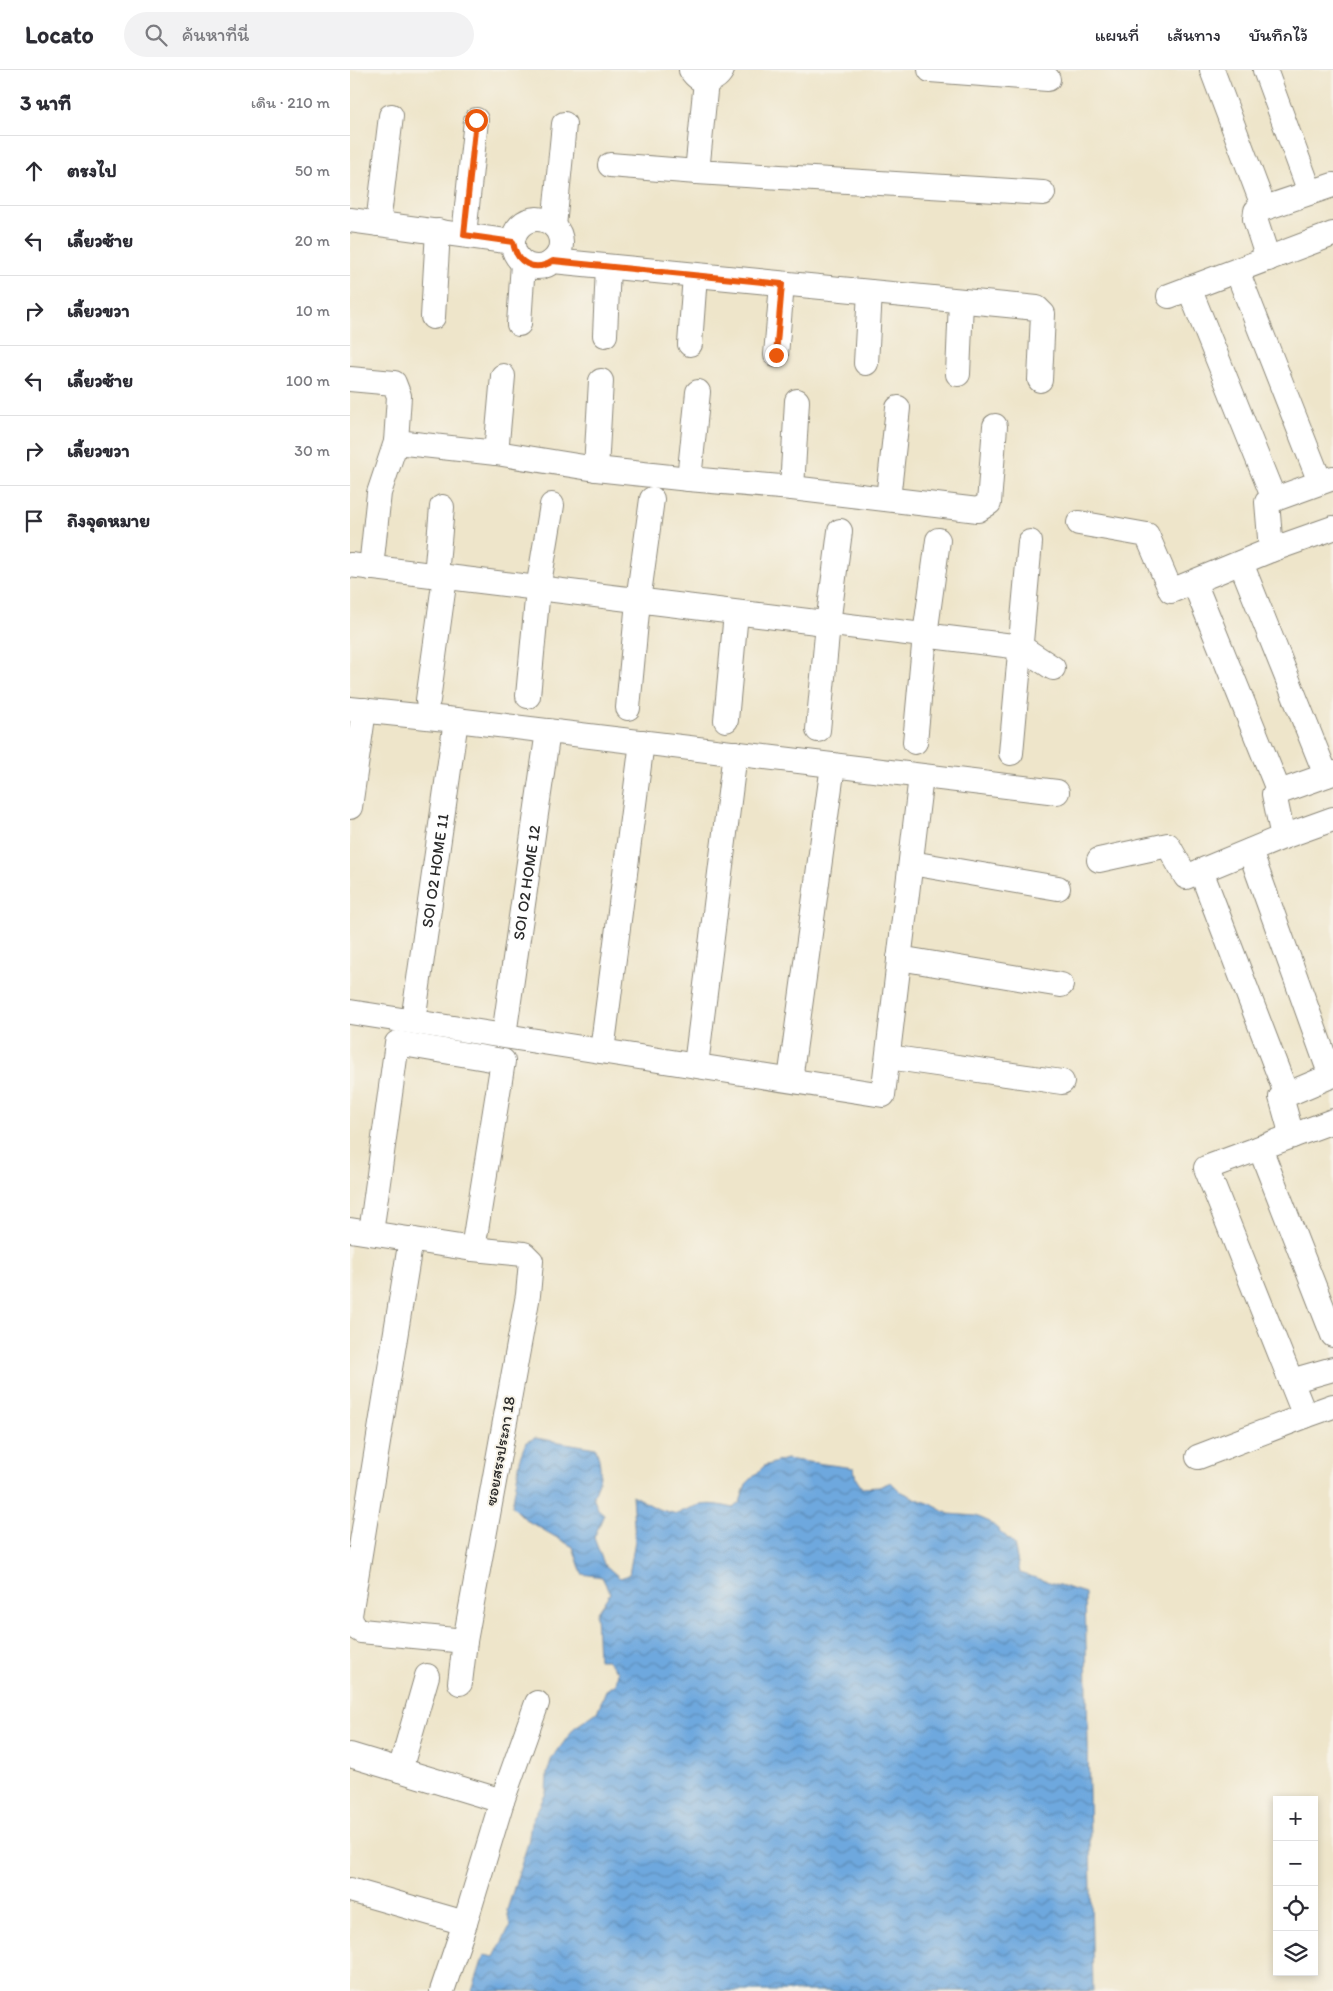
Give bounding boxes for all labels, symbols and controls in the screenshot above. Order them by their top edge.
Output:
search box [124,12,474,57]
text: Locato [25,20,94,49]
icon: search [142,21,170,49]
text: ค้นหาที่นี่ [182,23,249,46]
text: แผนที่ [1095,24,1139,46]
text: เส้นทาง [1167,24,1221,46]
text: บันทึกไว้ [1249,24,1308,46]
text: 3 นาที [20,90,71,115]
text: เดิน · 210 m [251,93,330,112]
route start [465,109,488,132]
icon: ahead [20,157,48,185]
text: ตรงไป [67,159,117,182]
text: 50 m [295,161,330,180]
icon: left [20,227,48,255]
text: เลี้ยวซ้าย [67,229,133,252]
text: 20 m [295,231,330,250]
icon: right [20,297,48,325]
text: เลี้ยวขวา [67,299,130,322]
text: 10 m [296,301,330,320]
route end [765,344,788,367]
icon: left [20,367,48,395]
text: เลี้ยวซ้าย [67,369,133,392]
text: 100 m [286,371,330,390]
icon: right [20,437,48,465]
text: เลี้ยวขวา [67,439,130,462]
text: 30 m [294,441,330,460]
icon: arrive [20,507,48,535]
text: ถึงจุดหมาย [67,509,150,532]
street label: SOI O2 HOME 11 [417,812,452,929]
street label: SOI O2 HOME 12 [508,823,544,941]
street label: ซอยสรงประภา 18 [481,1395,519,1507]
map controls [1273,1796,1318,1976]
button: + [1273,1796,1318,1841]
button: − [1273,1841,1318,1886]
button: locate [1273,1886,1318,1931]
button: layers [1273,1931,1318,1976]

